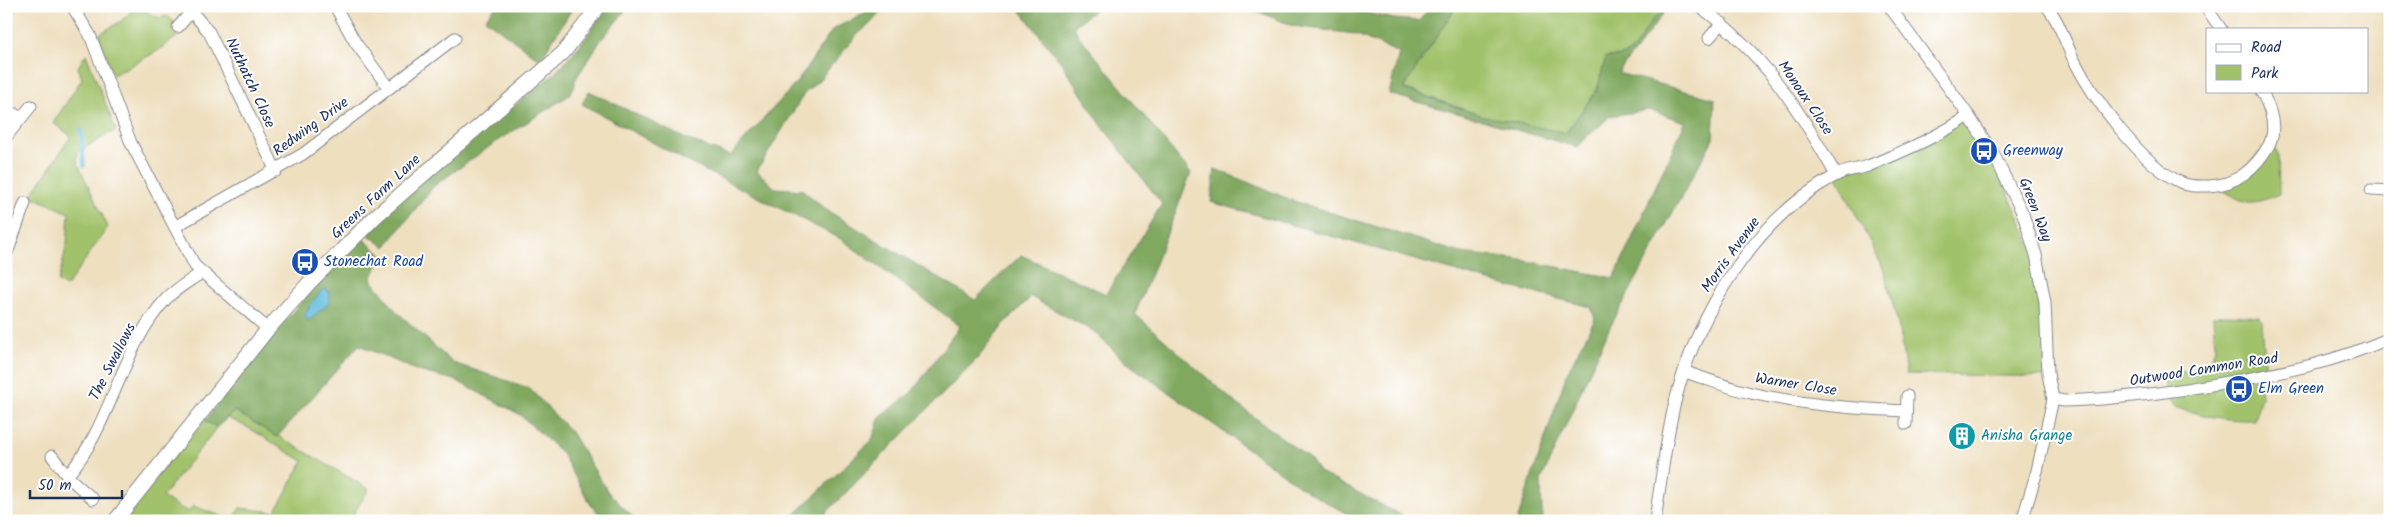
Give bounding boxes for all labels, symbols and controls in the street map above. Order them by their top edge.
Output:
legend [2206,28,2368,92]
street label: Nuthatch Close [219,34,282,132]
text: Road [2251,36,2282,60]
street label: Monoux Close [1771,56,1839,140]
text: Park [2251,62,2279,86]
street label: Redwing Drive [268,91,354,163]
bus stop icon: Greenway [1969,136,1999,166]
place label: Greenway [2003,139,2064,163]
street label: Greens Farm Lane [325,149,427,245]
street label: Green Way [2012,174,2059,247]
street label: Morris Avenue [1695,212,1767,298]
bus stop icon: Stonechat Road [290,247,320,277]
place label: Stonechat Road [324,250,423,274]
street label: The Swallows [83,318,143,405]
street label: Outwood Common Road [2128,346,2280,394]
street label: Warner Close [1754,367,1839,403]
bus stop icon: Elm Green [2224,374,2254,404]
place label: Elm Green [2258,377,2324,401]
building icon: Anisha Grange [1947,421,1977,451]
place label: Anisha Grange [1981,424,2072,448]
scale bar [30,467,122,499]
text: 50 m [38,474,72,498]

